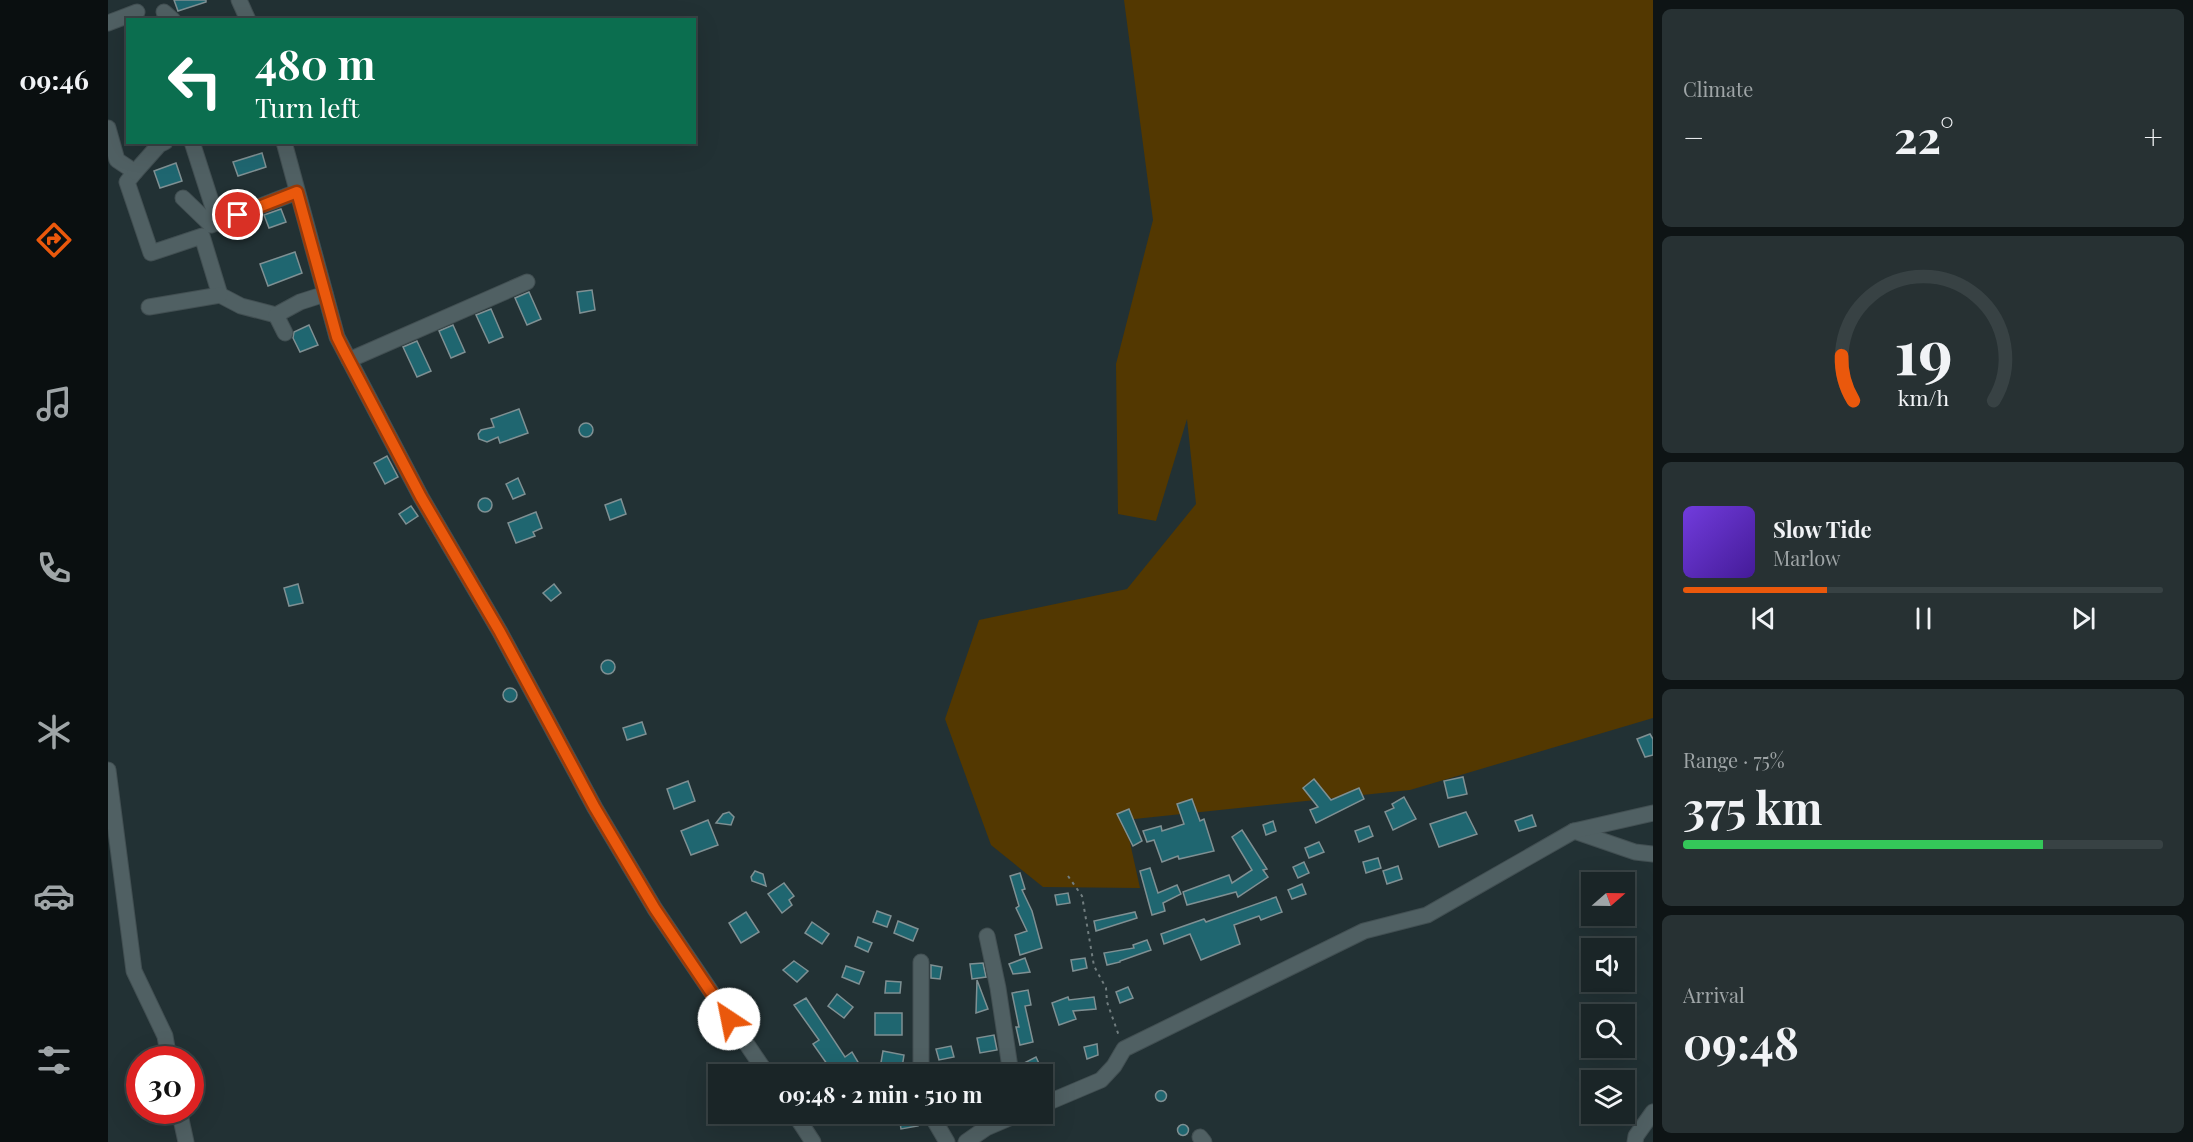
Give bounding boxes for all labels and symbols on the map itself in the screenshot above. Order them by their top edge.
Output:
pin [212,189,263,240]
north arrow [1581,872,1635,926]
position arrow [697,987,761,1051]
speed limit sign: 30 [126,1046,204,1124]

